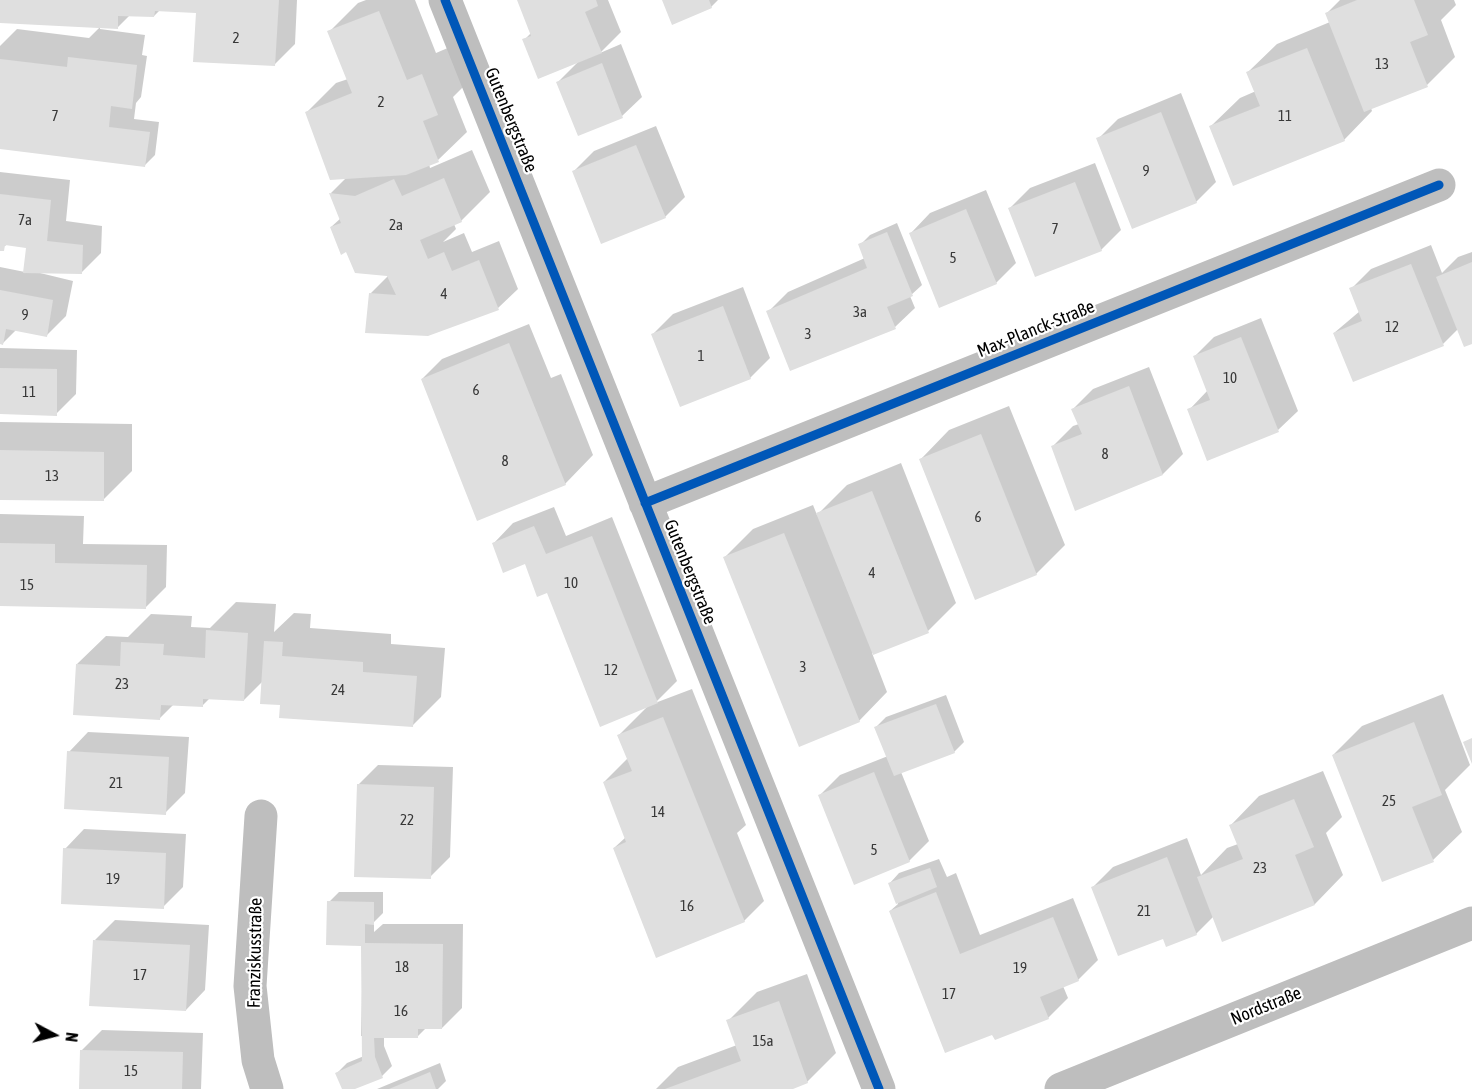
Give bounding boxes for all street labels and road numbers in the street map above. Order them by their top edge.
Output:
street label: Gutenbergstraße [480,65,542,175]
street label: Max-Planck-Straße [974,296,1098,362]
street label: Gutenbergstraße [659,517,721,627]
street label: Franziskusstraße [243,898,267,1008]
street label: Nordstraße [1227,982,1305,1030]

